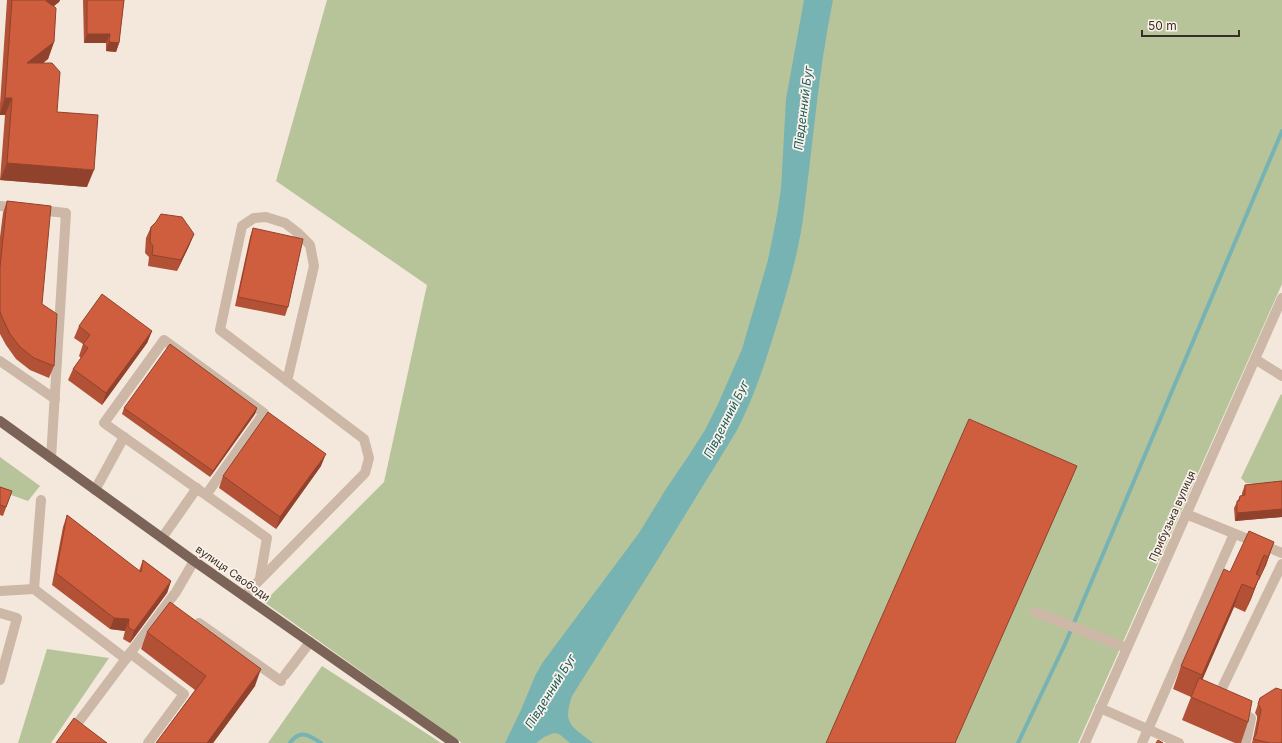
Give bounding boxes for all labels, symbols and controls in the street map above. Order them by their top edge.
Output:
scale bar [1142,12,1239,38]
text: 50 m [1148,18,1177,33]
water label: Південний Буг [790,64,816,151]
water label: Південний Буг [700,377,752,460]
street label: Прибузька вулиця [1146,468,1198,564]
street label: вулиця Свободи [193,542,273,604]
water label: Південний Буг [521,651,579,731]

